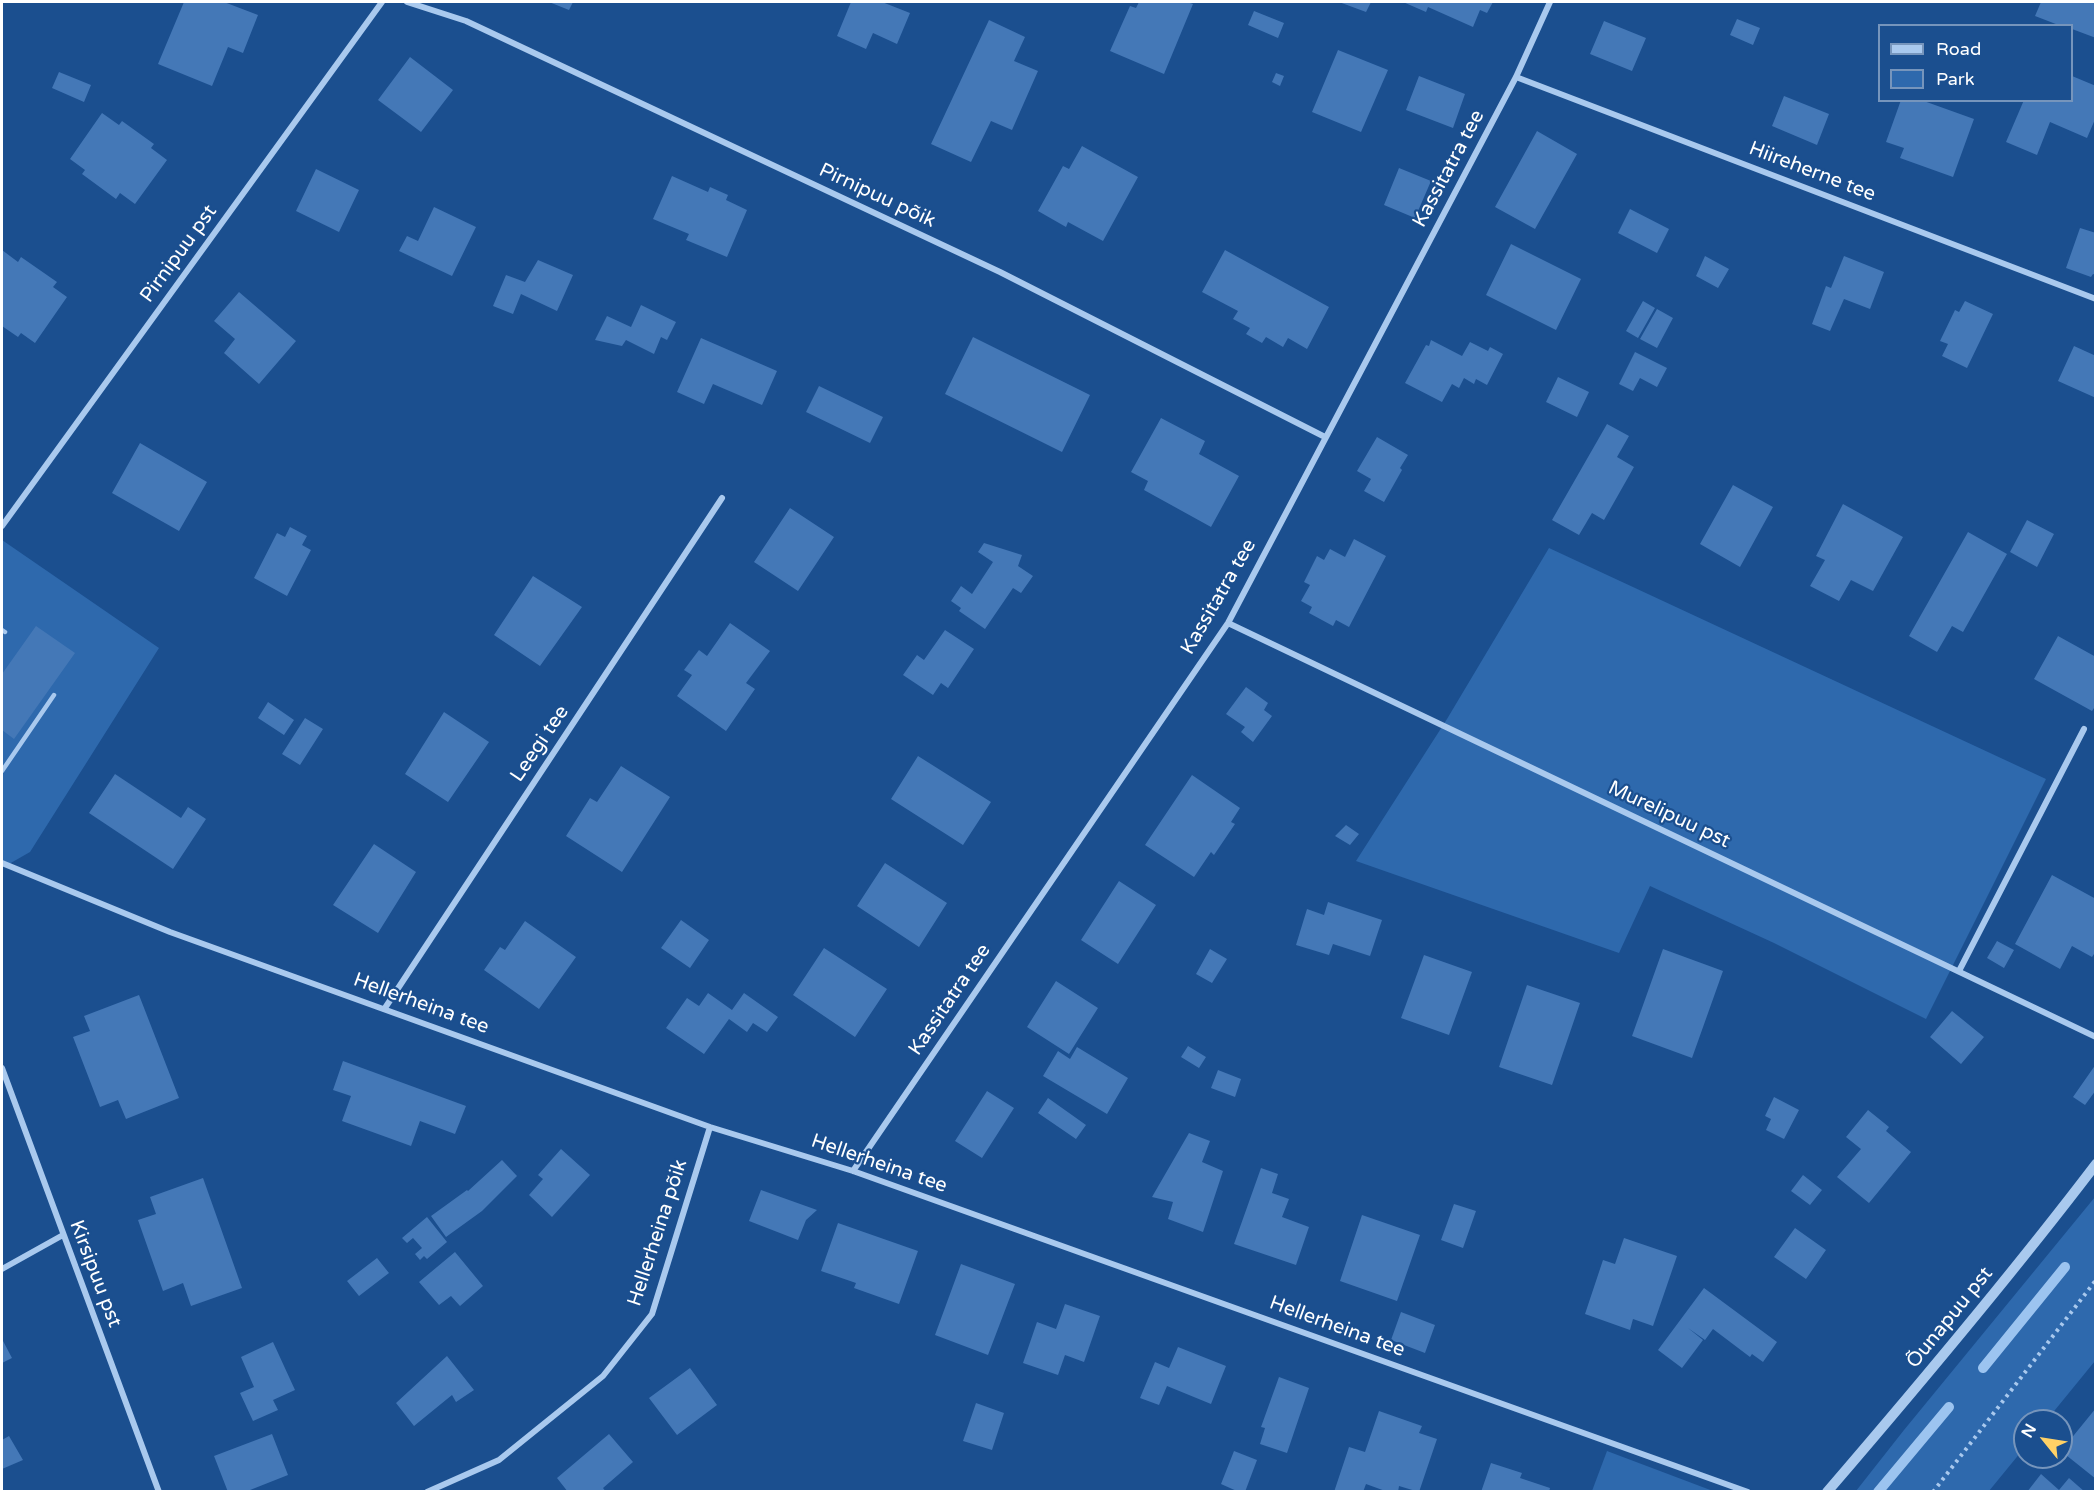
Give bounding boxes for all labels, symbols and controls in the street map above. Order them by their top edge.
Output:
legend [1878,24,2073,102]
text: Road [1936,38,1981,60]
text: Park [1936,68,1974,90]
street label: Kassitatra tee [1408,106,1490,232]
street label: Hiireherne tee [1745,137,1879,207]
street label: Pirnipuu põik [815,159,939,233]
street label: Pirnipuu pst [135,200,223,308]
street label: Kassitatra tee [1176,535,1262,659]
street label: Leegi tee [506,701,574,787]
street label: Murelipuu pst [1604,776,1734,854]
street label: Kassitatra tee [904,940,996,1060]
street label: Hellerheina tee [350,968,492,1040]
street label: Hellerheina tee [808,1129,950,1199]
street label: Hellerheina põik [623,1157,693,1309]
street label: Kirsipuu pst [64,1217,126,1331]
street label: Õunapuu pst [1902,1262,1998,1374]
street label: Hellerheina tee [1266,1291,1408,1363]
north arrow [2013,1409,2073,1469]
text: N [2017,1420,2041,1442]

